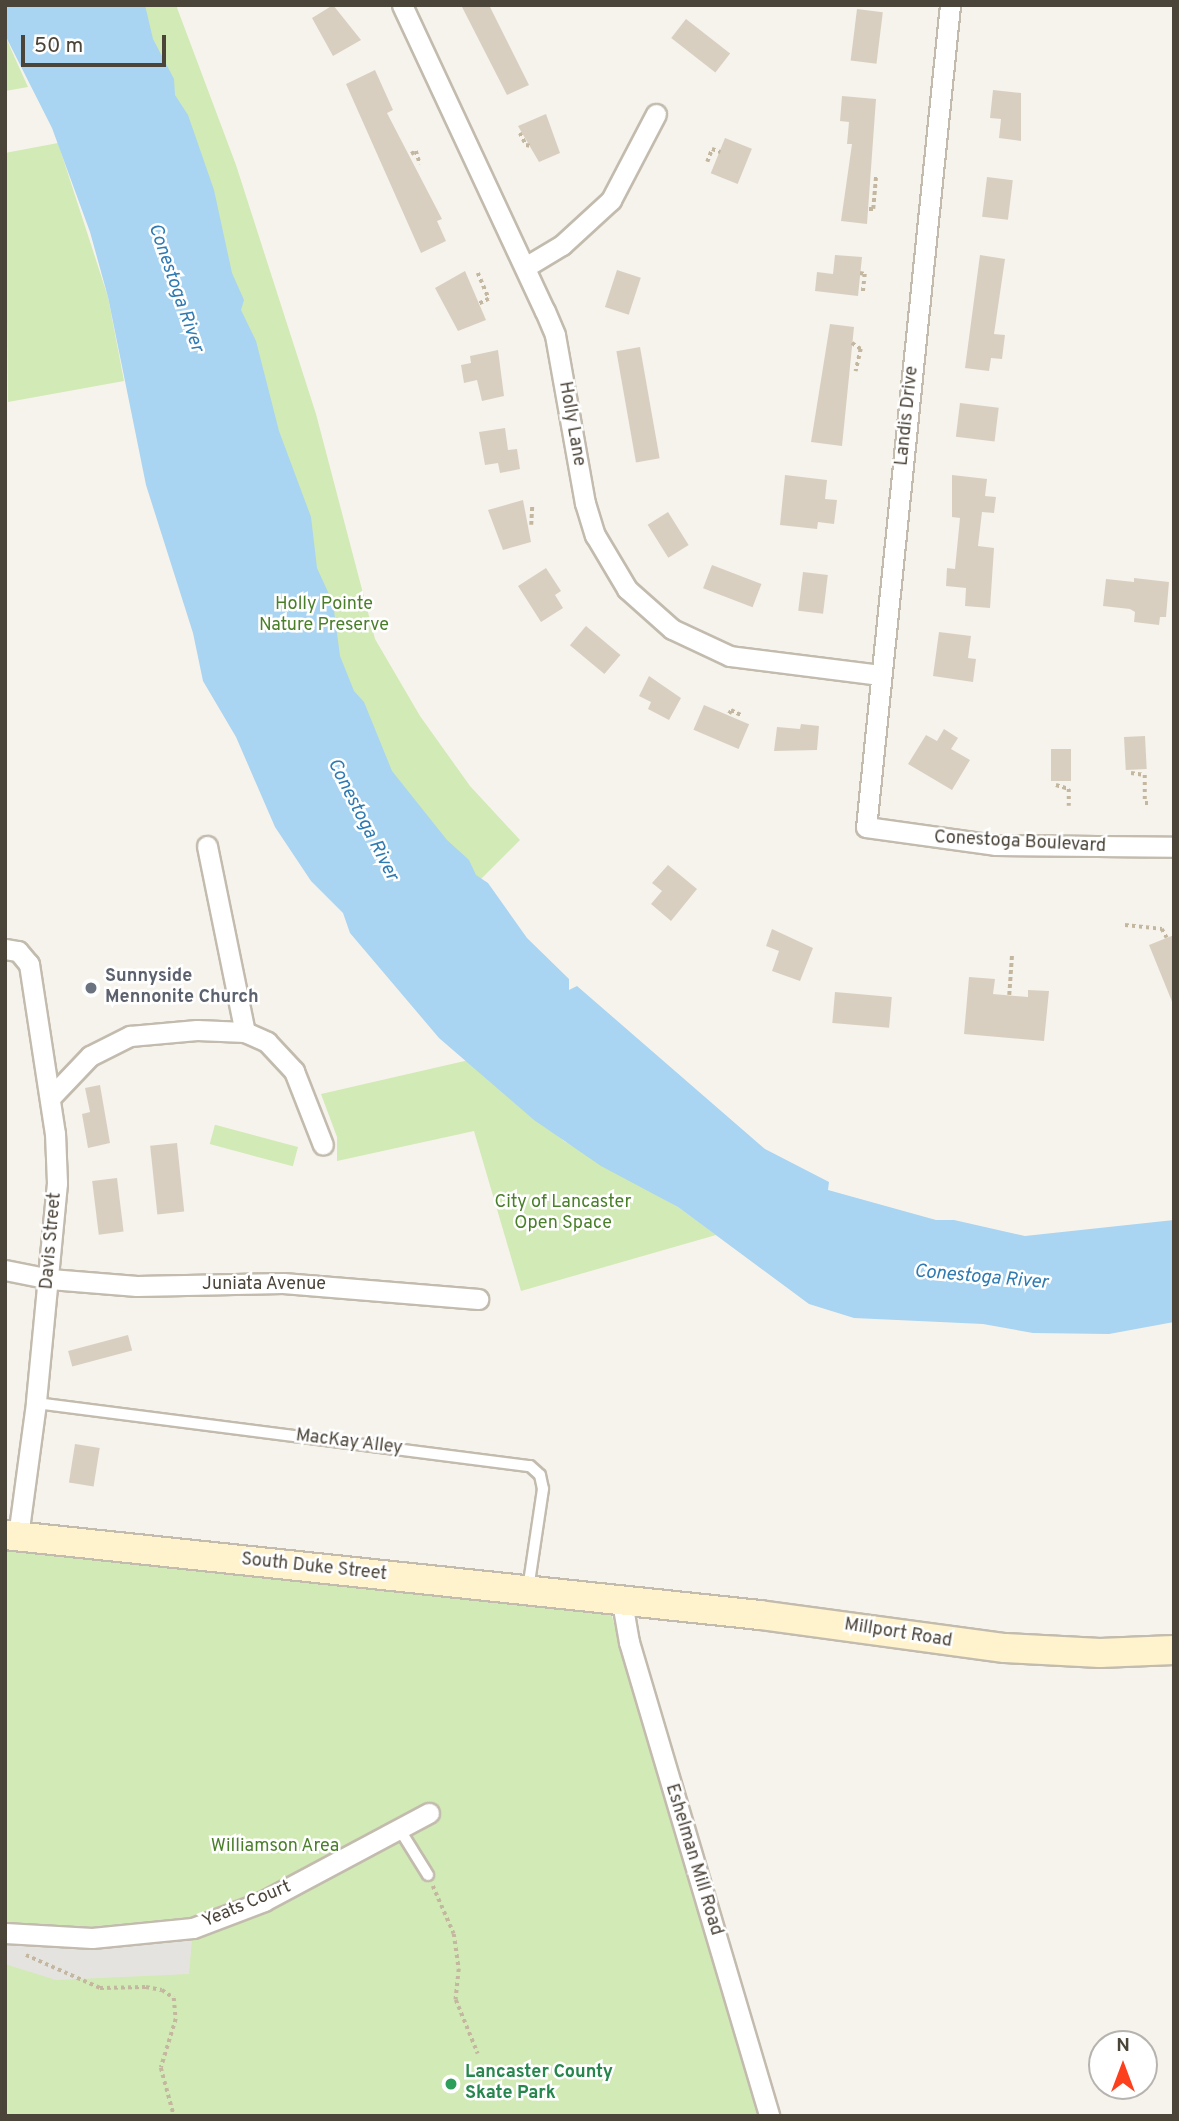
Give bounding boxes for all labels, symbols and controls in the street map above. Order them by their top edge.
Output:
scale bar [24,21,170,65]
text: 50 m [34,33,83,60]
water label: Conestoga River [142,221,208,355]
street label: Landis Drive [892,365,924,467]
street label: Holly Lane [553,380,589,468]
park label: Holly Pointe Nature Preserve [259,595,389,638]
water label: Conestoga River [321,755,403,885]
street label: Conestoga Boulevard [933,828,1107,858]
place label: Sunnyside Mennonite Church [105,967,259,1010]
marker: Sunnyside Mennonite Church [83,980,99,996]
street label: Davis Street [37,1192,67,1290]
park label: City of Lancaster Open Space [495,1193,631,1236]
water label: Conestoga River [913,1261,1049,1295]
street label: Juniata Avenue [202,1274,326,1296]
street label: MacKay Alley [294,1426,404,1460]
street label: South Duke Street [240,1550,388,1586]
street label: Millport Road [843,1615,953,1653]
street label: Eshelman Mill Road [660,1782,726,1938]
park label: Williamson Area [210,1836,340,1858]
street label: Yeats Court [199,1877,295,1933]
north arrow [1088,2030,1158,2100]
text: N [1116,2034,1130,2058]
place label: Lancaster County Skate Park [465,2063,613,2106]
marker: Lancaster County Skate Park [443,2076,459,2092]

